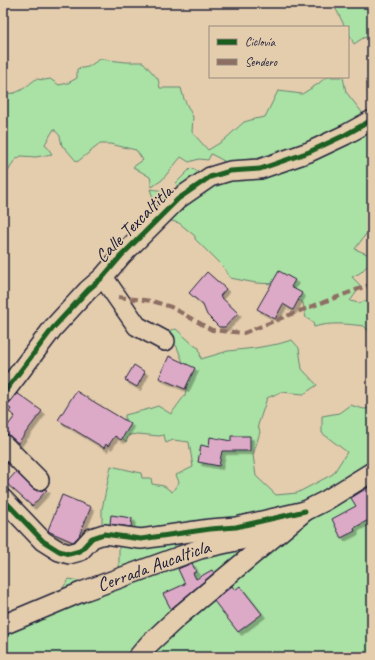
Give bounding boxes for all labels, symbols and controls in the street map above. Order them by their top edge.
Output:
legend [209,26,349,78]
text: Ciclovía [245,34,276,50]
text: Sendero [245,54,278,70]
street label: Calle Texcaltitla [90,178,180,268]
street label: Cerrada Aucalticla [94,535,214,597]

